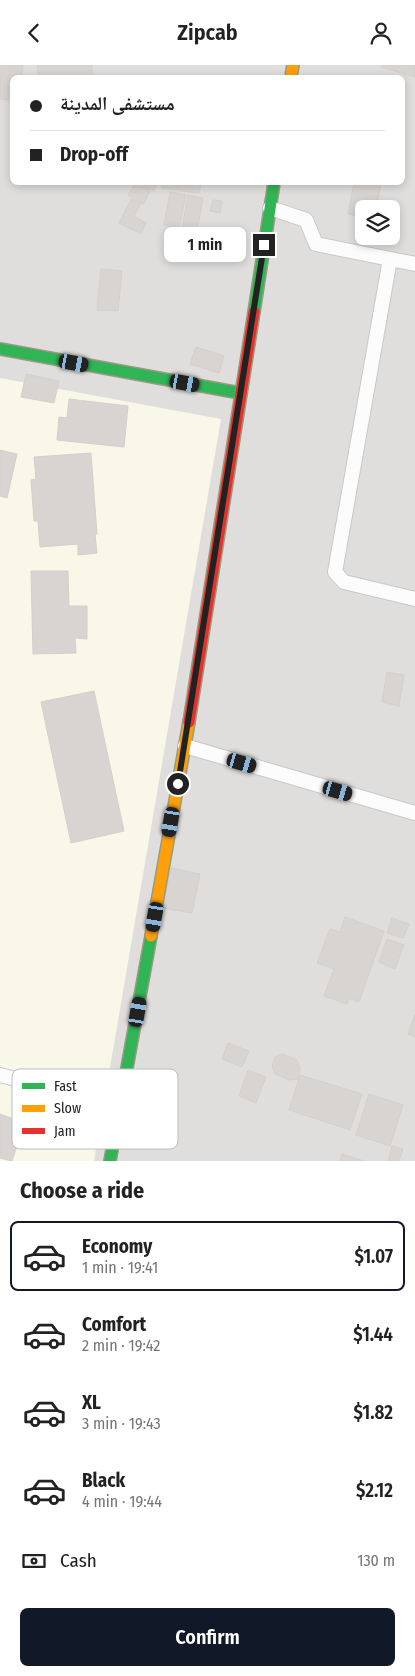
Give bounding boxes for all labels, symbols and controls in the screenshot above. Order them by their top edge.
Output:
icon: back [20,19,48,47]
text: Zipcab [177,19,238,46]
icon: person [367,19,395,47]
text: مستشفى المدينة [60,92,175,115]
text: Drop-off [60,143,128,166]
map controls [355,200,400,245]
button: layers [355,200,400,245]
callout: 1 min [164,227,246,263]
route end [253,234,275,256]
text: 1 min [188,235,222,254]
car [57,353,90,373]
car [168,373,201,393]
car [225,752,258,774]
route start [167,773,189,795]
car [321,780,354,802]
car [161,806,180,838]
car [145,901,164,933]
car [128,996,147,1028]
legend [12,1069,178,1149]
text: Fast [54,1078,77,1095]
text: Slow [54,1100,81,1117]
text: Jam [54,1123,75,1140]
text: Choose a ride [20,1177,144,1204]
icon: car [22,1234,67,1279]
text: Economy [82,1235,152,1258]
text: $1.07 [354,1245,393,1268]
text: 1 min · 19:41 [82,1258,158,1277]
icon: car [22,1312,67,1357]
text: Comfort [82,1313,146,1336]
text: $1.44 [353,1323,393,1346]
text: 2 min · 19:42 [82,1336,160,1355]
icon: car [22,1390,67,1435]
text: XL [82,1391,101,1414]
text: $1.82 [354,1401,393,1424]
text: 3 min · 19:43 [82,1414,161,1433]
icon: car [22,1468,67,1513]
text: Black [82,1469,125,1492]
text: $2.12 [356,1479,393,1502]
text: 4 min · 19:44 [82,1492,162,1511]
icon: cash [20,1547,48,1575]
text: Cash [60,1549,97,1572]
text: 130 m [357,1551,395,1570]
button: Confirm [20,1608,395,1666]

